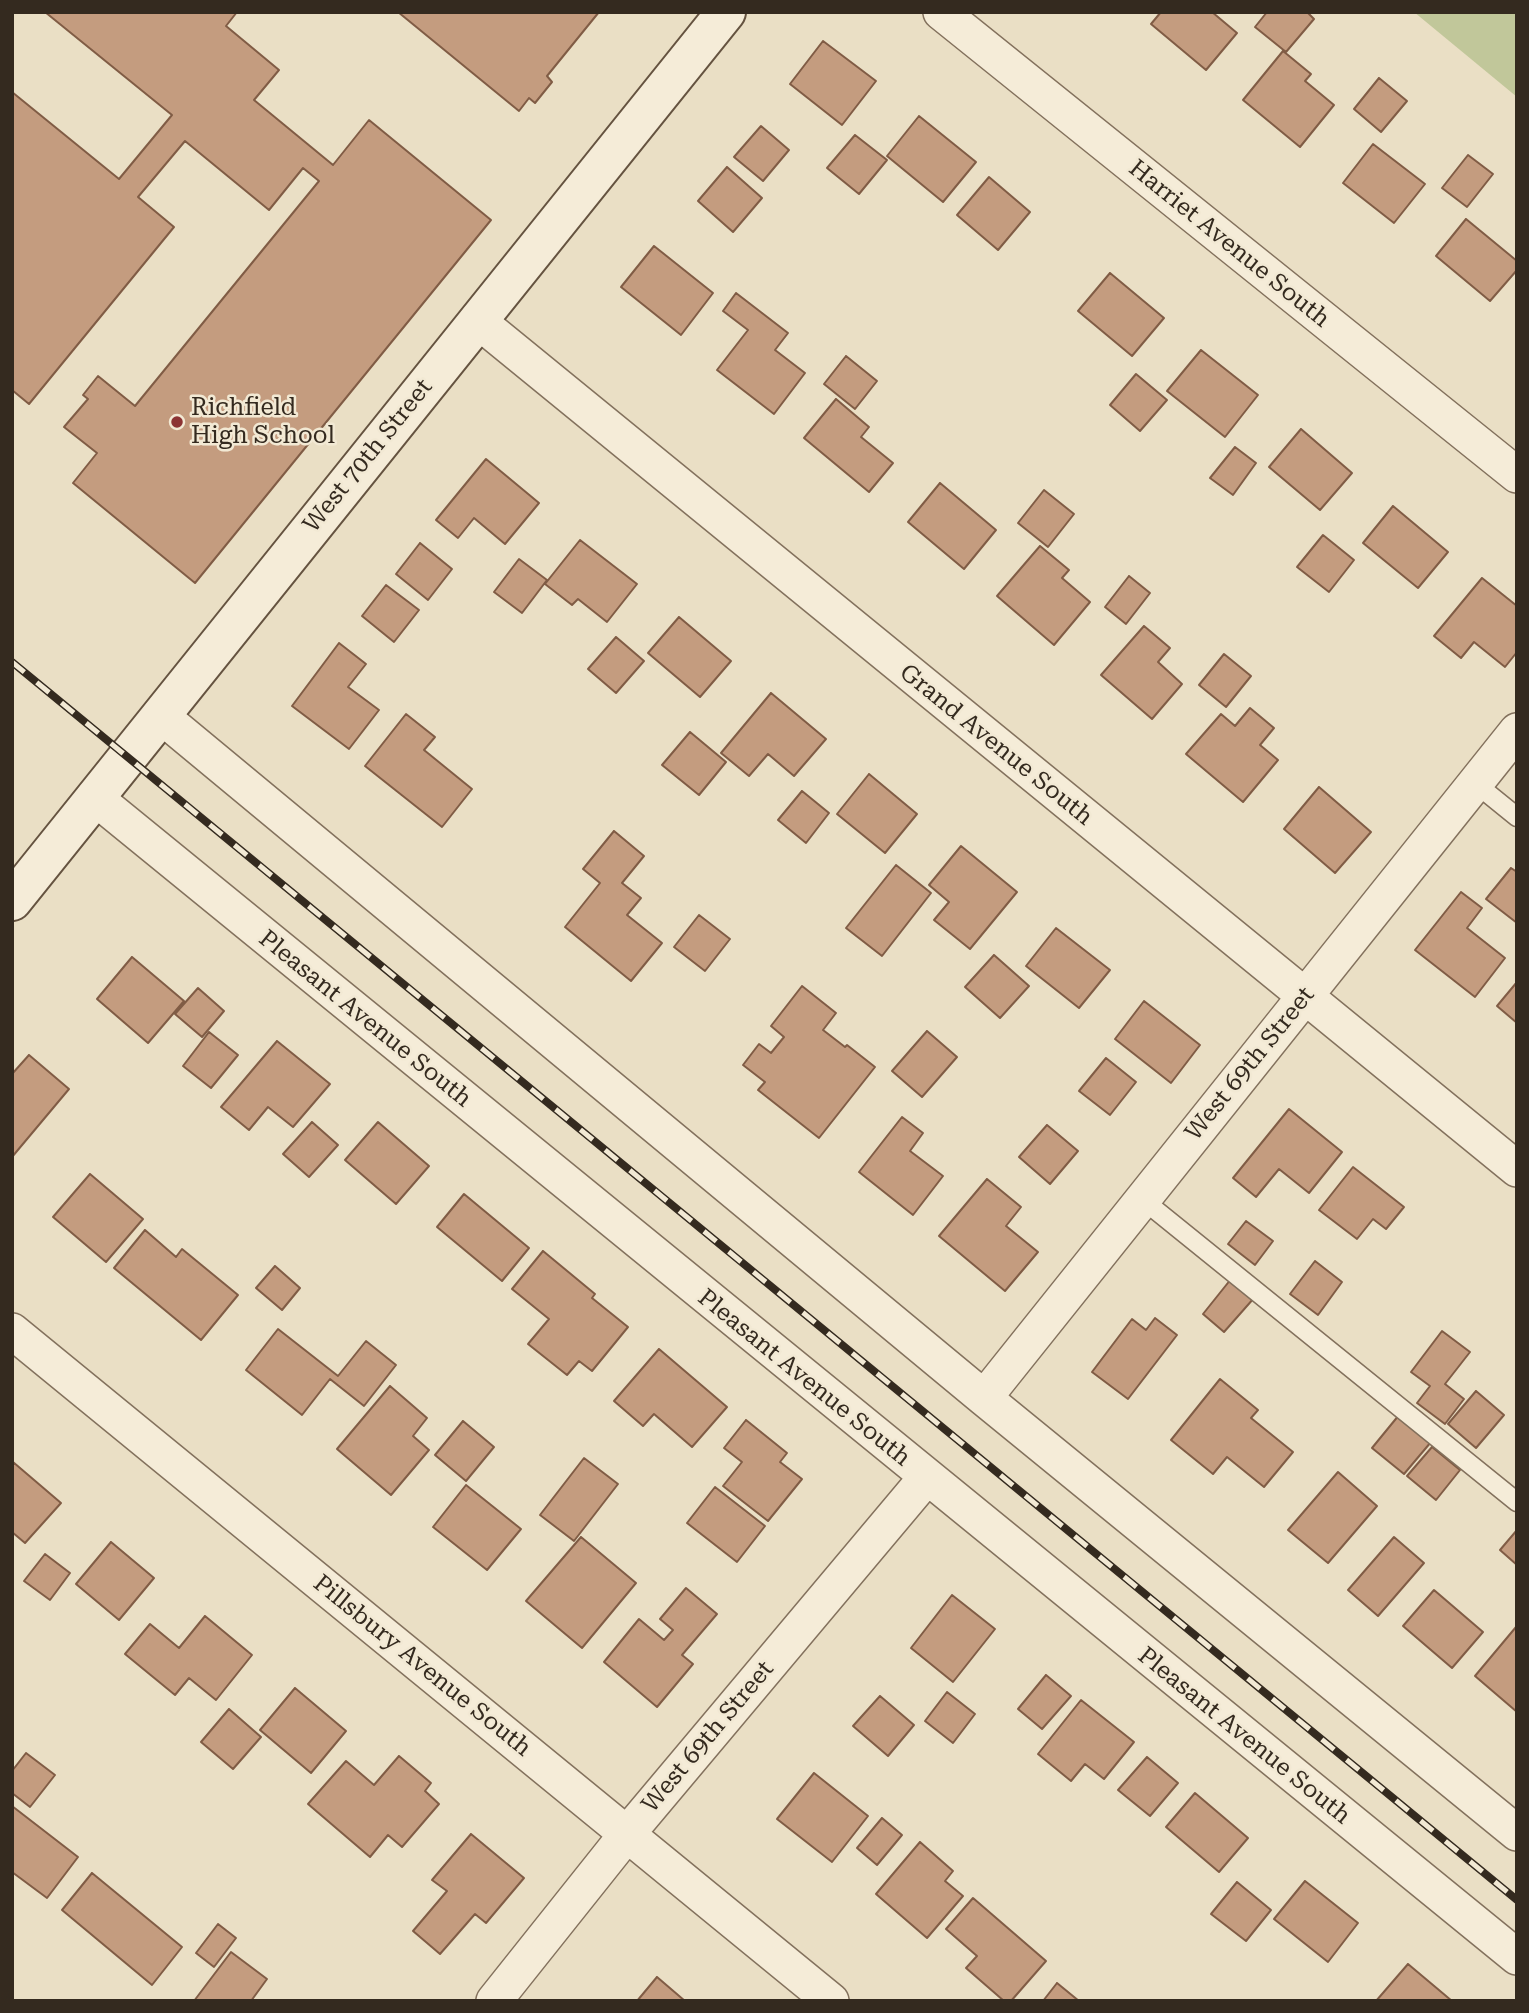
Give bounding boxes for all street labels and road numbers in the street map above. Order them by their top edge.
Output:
street label: Harriet Avenue South [1123,154,1335,334]
street label: West 70th Street [297,373,439,539]
street label: Grand Avenue South [894,658,1098,832]
street label: Pleasant Avenue South [253,924,477,1114]
street label: West 69th Street [1179,981,1321,1147]
street label: Pleasant Avenue South [692,1283,916,1473]
street label: Pillsbury Avenue South [307,1569,537,1763]
street label: Pleasant Avenue South [1132,1641,1356,1831]
street label: West 69th Street [636,1655,780,1819]

